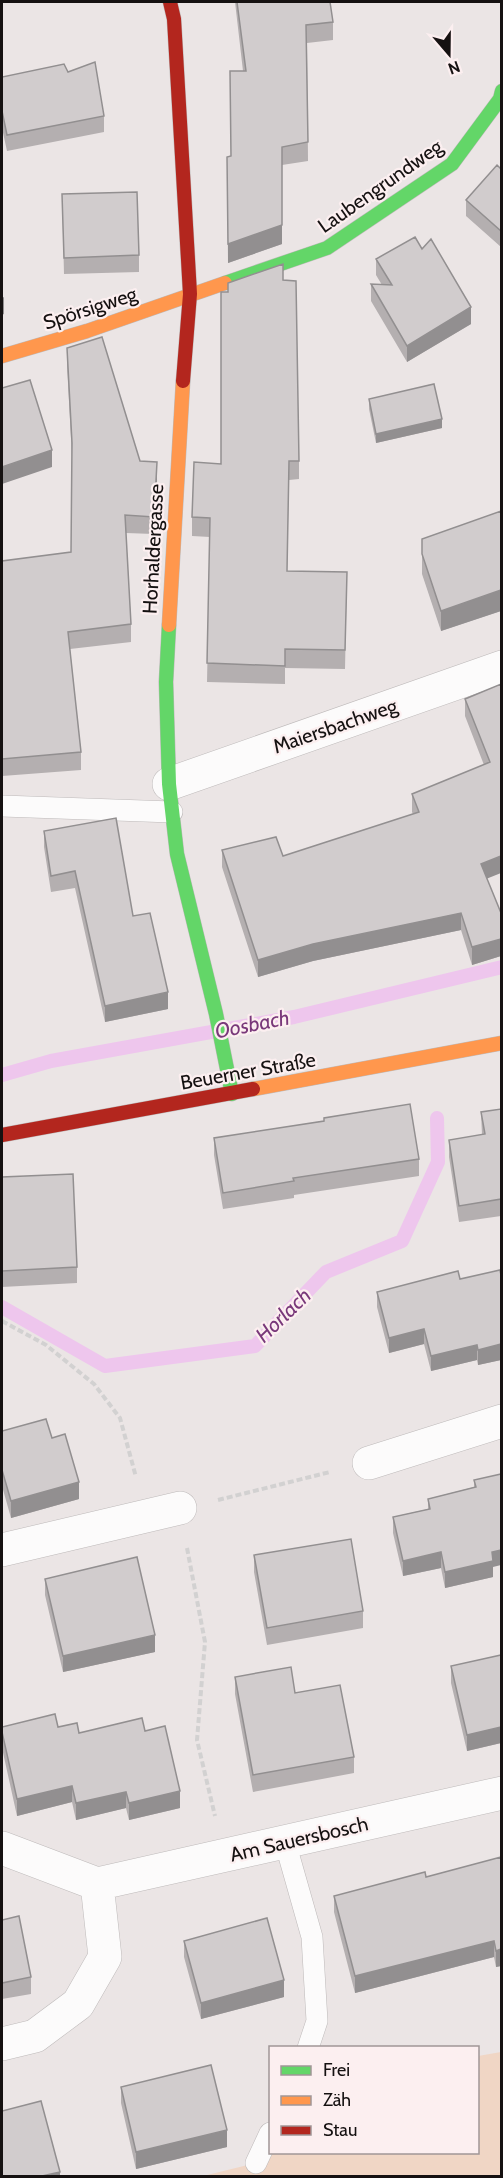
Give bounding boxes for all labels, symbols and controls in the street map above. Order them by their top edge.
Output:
north arrow [419,24,479,84]
text: N [445,57,463,78]
street label: Laubengrundweg [313,134,448,238]
street label: Spörsigweg [40,281,141,334]
street label: Horhaldergasse [138,483,168,615]
street label: Maiersbachweg [270,693,401,758]
water label: Oosbach [213,1005,291,1043]
street label: Beuerner Straße [178,1047,318,1095]
water label: Horlach [250,1283,316,1347]
street label: Am Sauersbosch [227,1811,371,1867]
legend [269,2046,479,2154]
text: Frei [323,2059,350,2081]
text: Zäh [323,2089,351,2111]
text: Stau [323,2119,357,2141]

